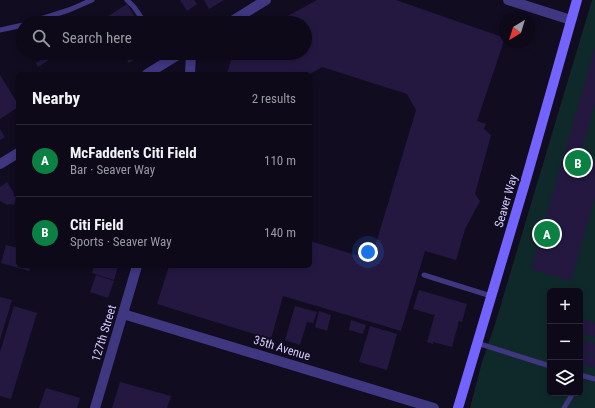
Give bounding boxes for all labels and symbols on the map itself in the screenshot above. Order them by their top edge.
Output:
north arrow [499,12,535,48]
pin: B [565,148,591,178]
street label: Seaver Way [492,173,520,229]
pin: A [534,219,560,249]
your location [358,242,378,262]
street label: 127th Street [89,303,119,363]
street label: 35th Avenue [252,333,312,363]

